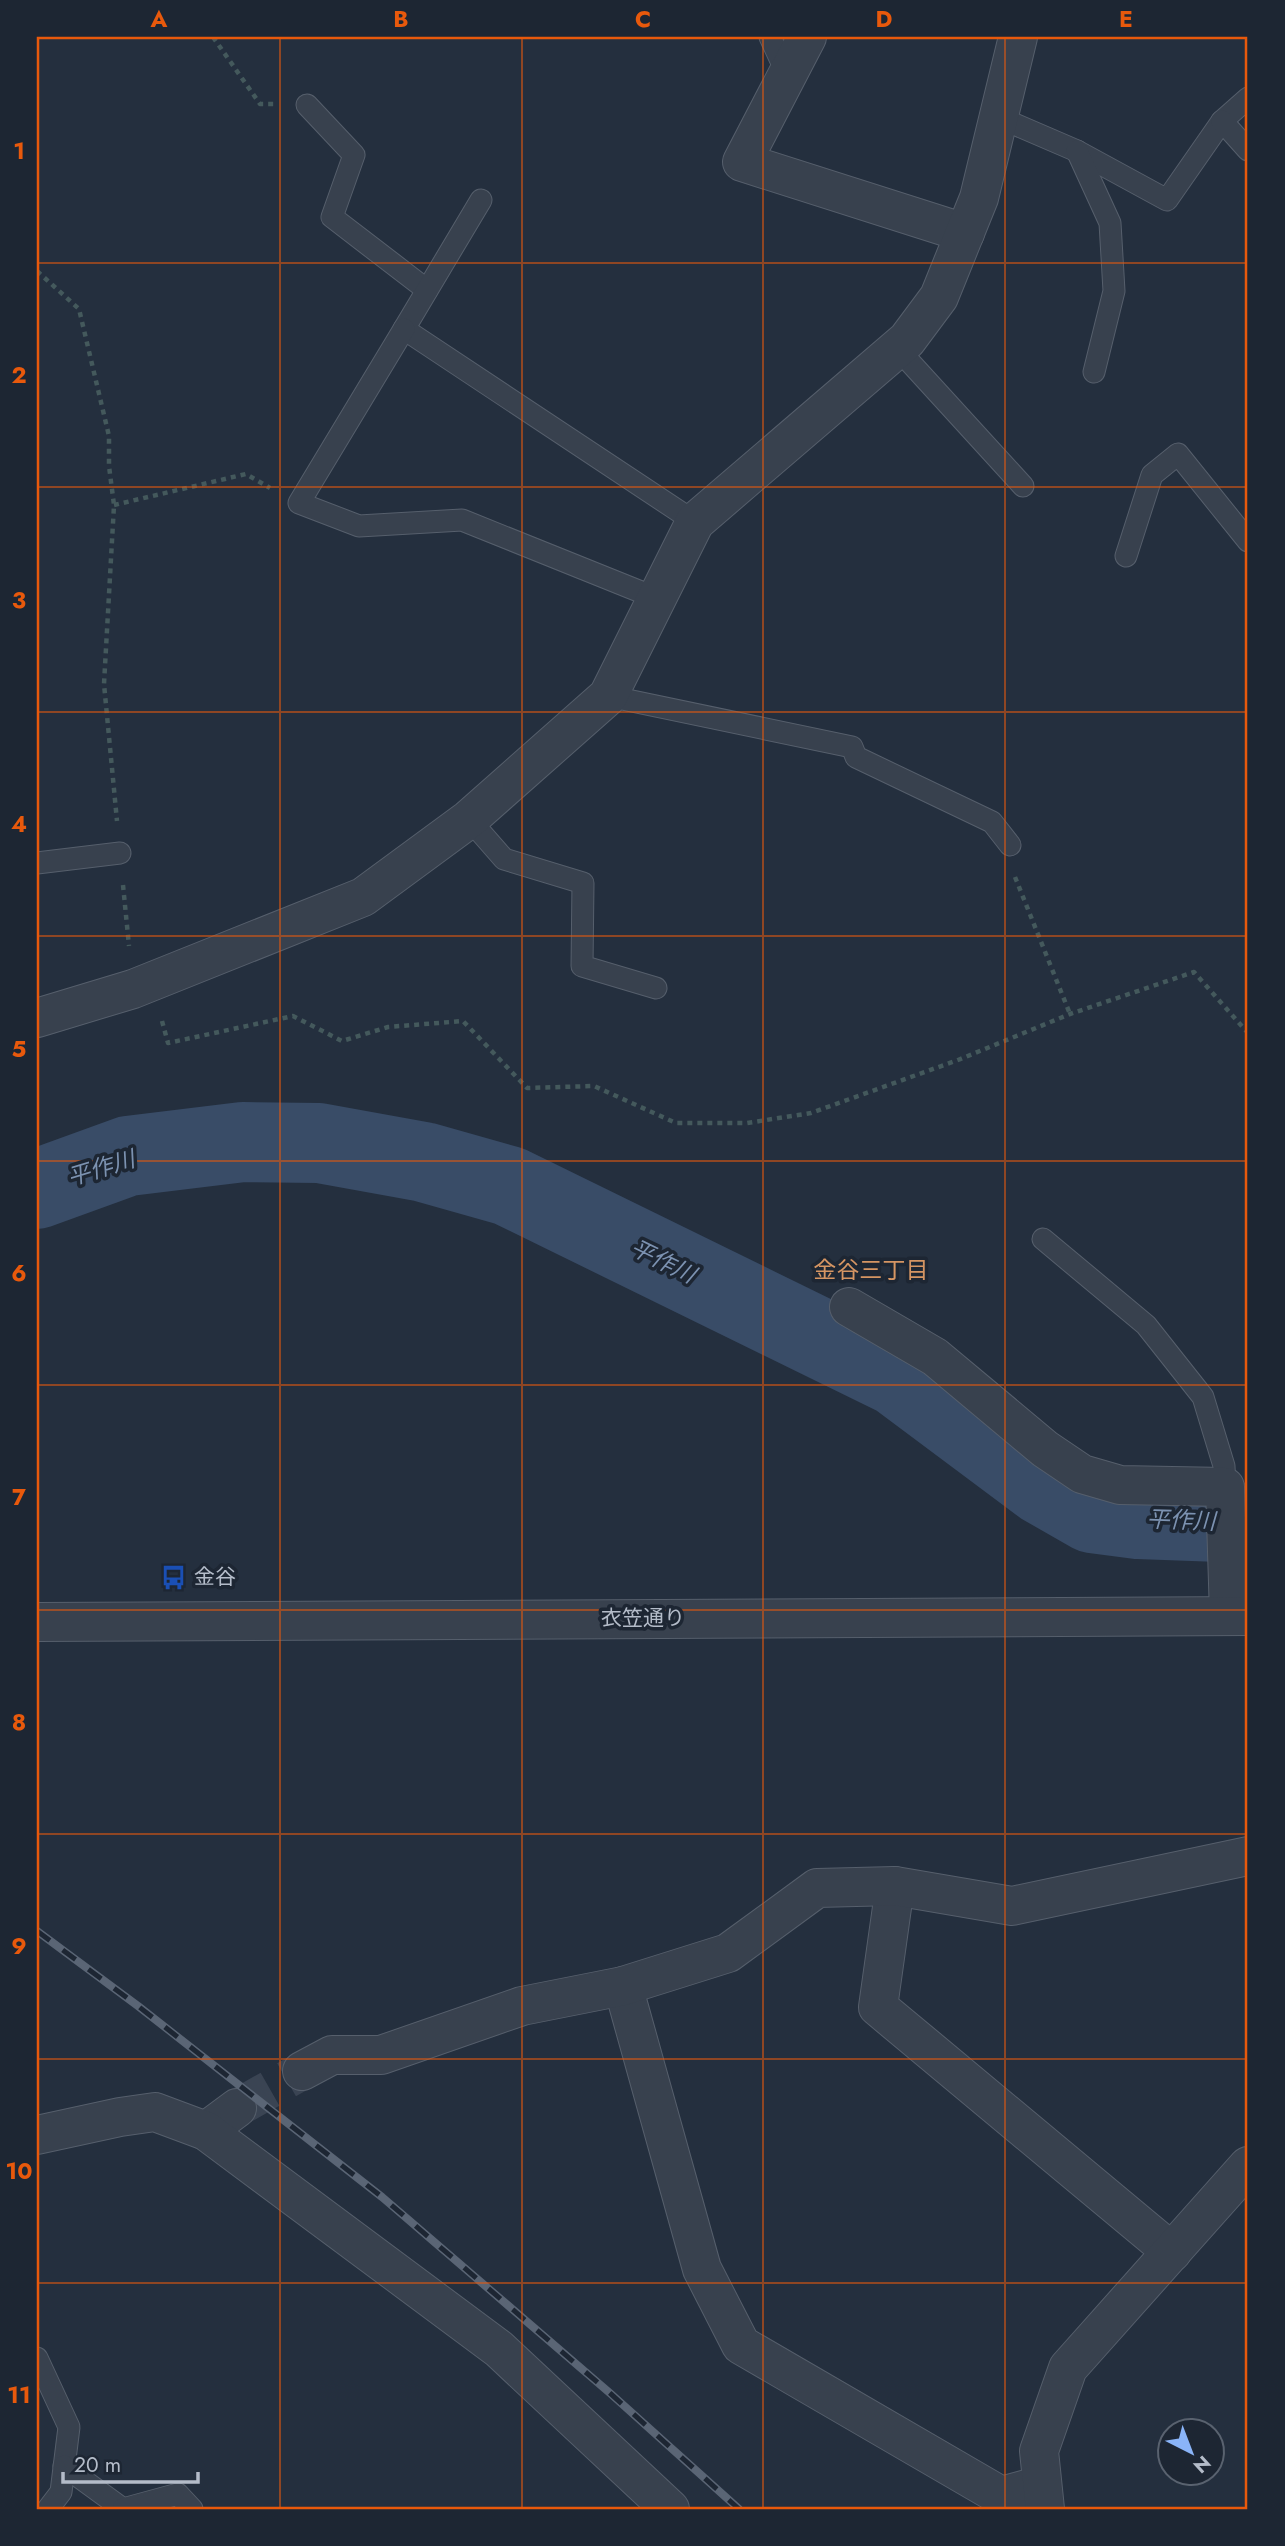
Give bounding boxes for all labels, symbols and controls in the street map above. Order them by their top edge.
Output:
text: A [150,2,168,36]
text: B [393,2,409,36]
text: C [635,2,651,36]
text: D [876,2,893,36]
text: E [1119,2,1133,36]
text: 1 [13,134,25,168]
text: 2 [11,358,27,392]
text: 3 [12,583,26,617]
text: 4 [11,807,27,841]
text: 5 [12,1032,26,1066]
water label: 平作川 [63,1141,142,1194]
water label: 平作川 [625,1231,704,1293]
district label: 金谷三丁目 [814,1253,929,1287]
text: 6 [11,1256,27,1290]
text: 7 [12,1480,26,1514]
water label: 平作川 [1146,1502,1219,1538]
place label: 金谷 [194,1562,236,1592]
bus stop icon: 金谷 [160,1563,188,1591]
street label: 衣笠通り [601,1603,685,1633]
text: 8 [12,1705,26,1739]
text: 9 [11,1929,27,1963]
text: 10 [6,2154,32,2188]
text: 11 [7,2378,31,2412]
north arrow [1156,2416,1226,2486]
scale bar [63,2441,198,2485]
text: N [1187,2449,1217,2479]
text: 20 m [74,2450,121,2480]

